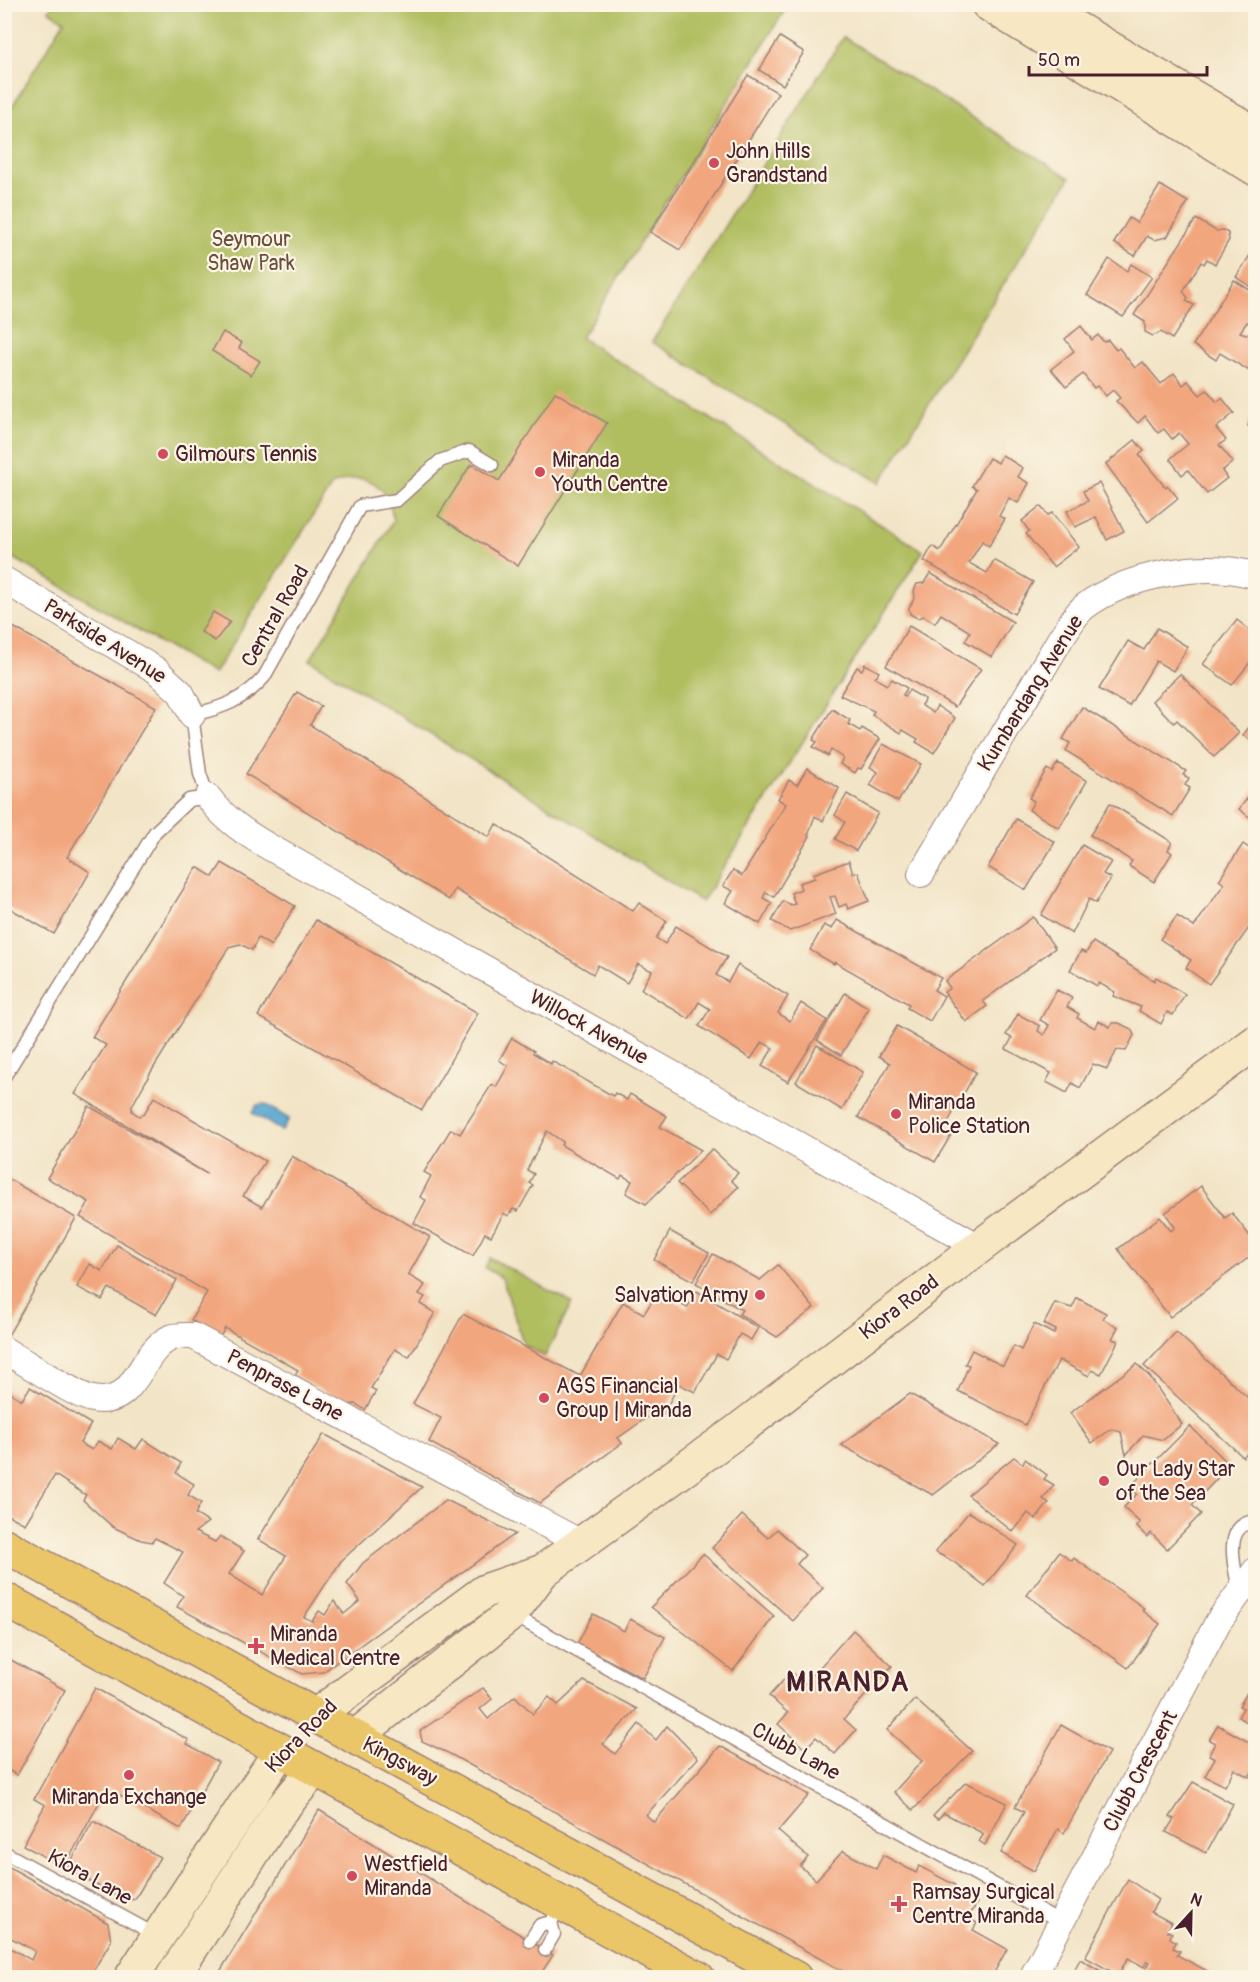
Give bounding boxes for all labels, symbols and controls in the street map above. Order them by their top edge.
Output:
scale bar [1029,39,1208,77]
text: 50 m [1038,49,1080,72]
place label: John Hills Grandstand [726,138,828,189]
marker: John Hills Grandstand [707,156,721,170]
park label: Seymour Shaw Park [207,226,295,277]
place label: Gilmours Tennis [175,441,317,468]
marker: Gilmours Tennis [156,447,170,461]
place label: Miranda Youth Centre [551,447,668,498]
marker: Miranda Youth Centre [533,465,547,479]
street label: Central Road [235,560,315,672]
street label: Parkside Avenue [38,593,172,690]
street label: Kumbardang Avenue [971,610,1090,776]
street label: Willock Avenue [525,984,653,1071]
place label: Miranda Police Station [908,1089,1030,1140]
marker: Miranda Police Station [889,1107,903,1121]
street label: Kiora Road [854,1269,945,1346]
place label: Salvation Army [614,1282,748,1309]
marker: Salvation Army [753,1288,767,1302]
street label: Penprase Lane [222,1343,348,1428]
place label: AGS Financial Group | Miranda [556,1373,692,1424]
marker: AGS Financial Group | Miranda [537,1391,551,1405]
place label: Our Lady Star of the Sea [1116,1456,1236,1507]
marker: Our Lady Star of the Sea [1097,1474,1111,1488]
place label: Miranda Medical Centre [270,1621,401,1672]
marker: Miranda Medical Centre [247,1637,265,1655]
district label: MIRANDA [786,1666,910,1699]
street label: Kiora Road [259,1694,343,1779]
street label: Clubb Crescent [1097,1705,1184,1837]
street label: Clubb Lane [747,1716,845,1787]
street label: Kingsway [358,1731,442,1792]
marker: Miranda Exchange [122,1768,136,1782]
place label: Miranda Exchange [52,1784,207,1811]
street label: Kiora Lane [43,1843,137,1912]
place label: Westfield Miranda [364,1851,448,1902]
marker: Westfield Miranda [345,1869,359,1883]
place label: Ramsay Surgical Centre Miranda [912,1879,1055,1930]
north arrow [1161,1883,1221,1943]
text: N [1187,1889,1205,1911]
marker: Ramsay Surgical Centre Miranda [890,1895,908,1913]

